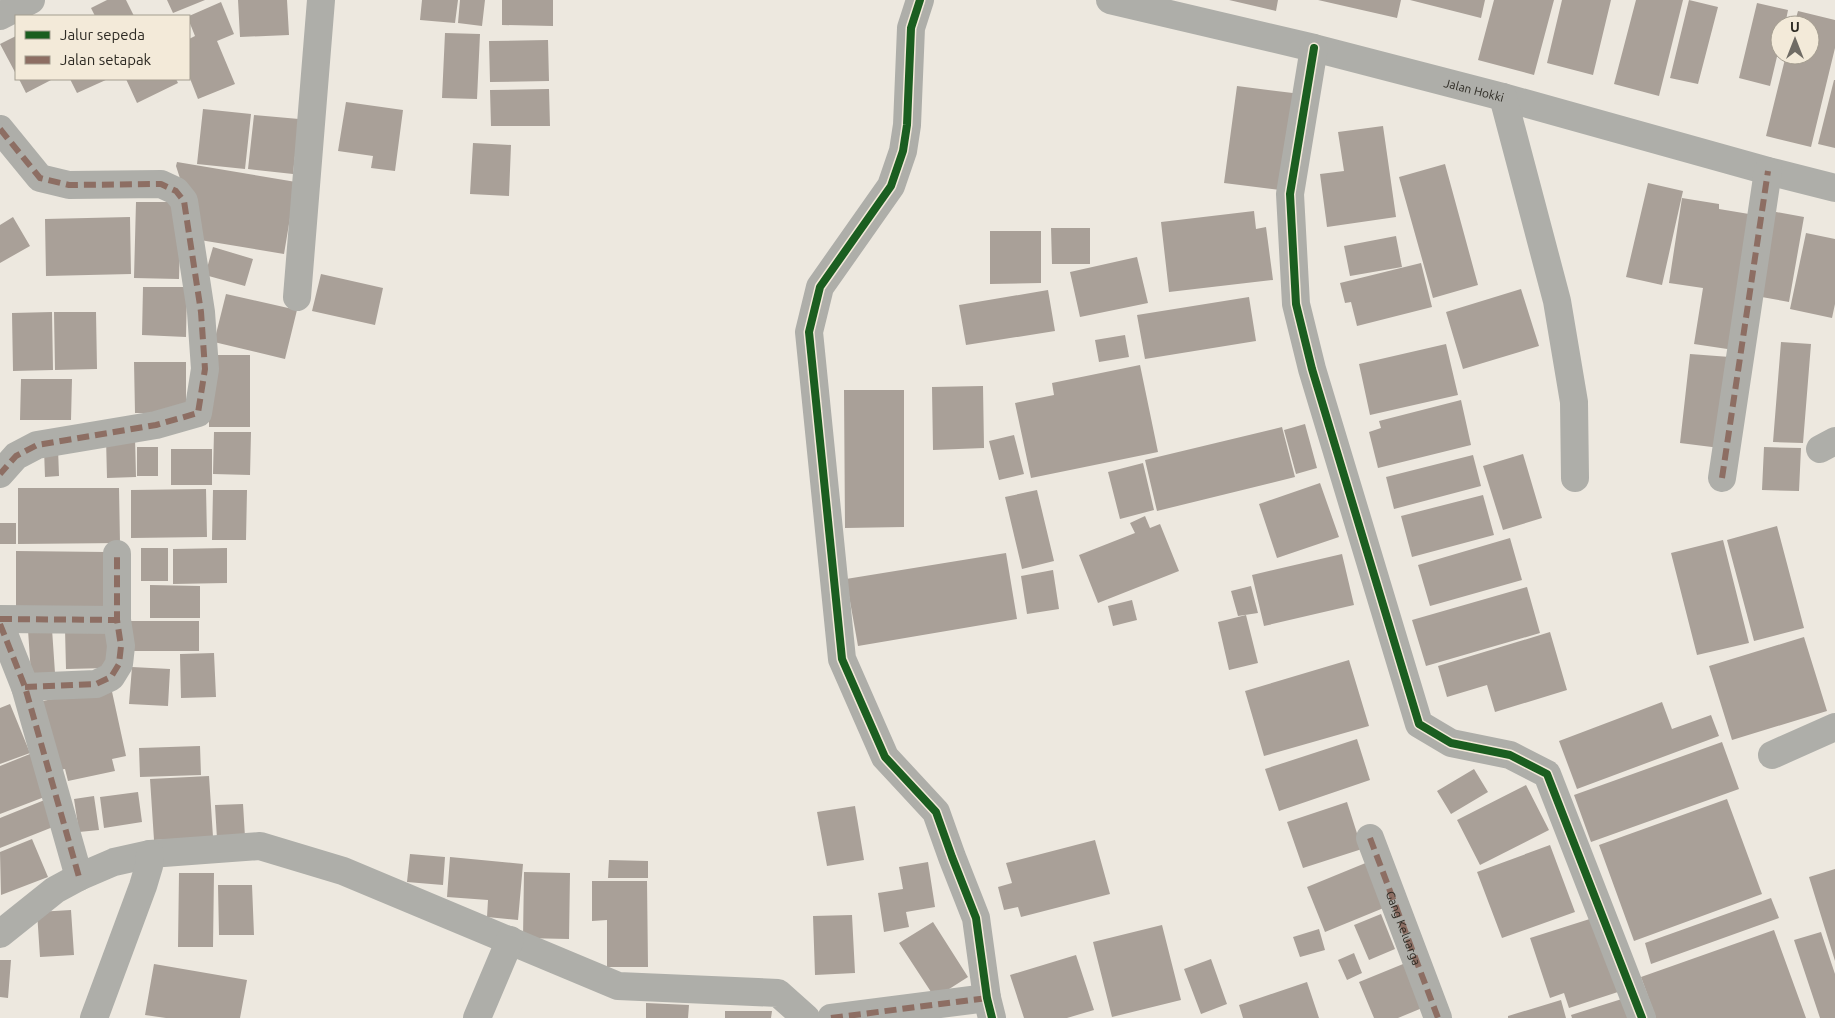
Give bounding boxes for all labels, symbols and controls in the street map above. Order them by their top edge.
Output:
legend [15,15,190,80]
north arrow [1770,15,1820,65]
text: U [1790,19,1800,35]
text: Jalur sepeda [60,26,145,43]
text: Jalan setapak [60,51,152,68]
street label: Jalan Hokki [1443,76,1506,104]
street label: Gang Keluarga [1384,889,1424,967]

